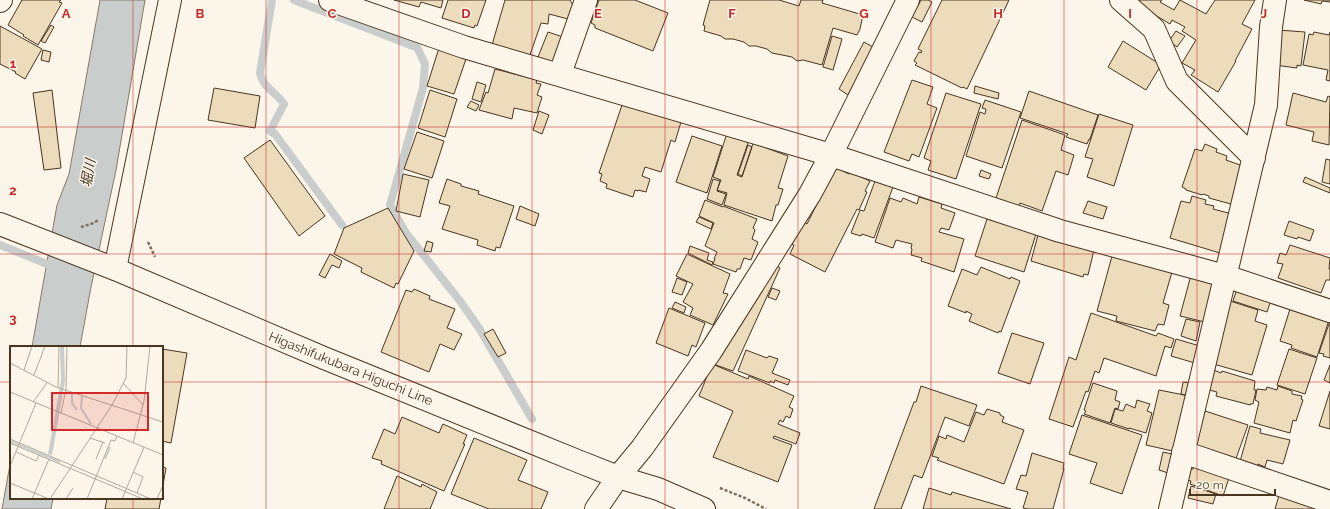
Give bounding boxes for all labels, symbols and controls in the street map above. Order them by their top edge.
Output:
text: A [62,6,71,21]
text: B [196,6,205,21]
text: C [328,6,337,21]
text: D [461,6,471,21]
text: E [594,6,602,21]
text: F [728,6,736,21]
text: G [859,6,869,21]
text: H [993,6,1003,21]
text: I [1128,6,1132,21]
text: J [1261,6,1267,21]
text: 1 [10,56,17,71]
water label: 堀川 [78,156,99,188]
text: 2 [9,183,17,198]
text: 3 [9,311,17,326]
street label: Higashifukubara Higuchi Line [267,329,435,408]
inset map [10,346,163,499]
scale bar [1190,471,1275,497]
text: 20 m [1196,478,1224,492]

